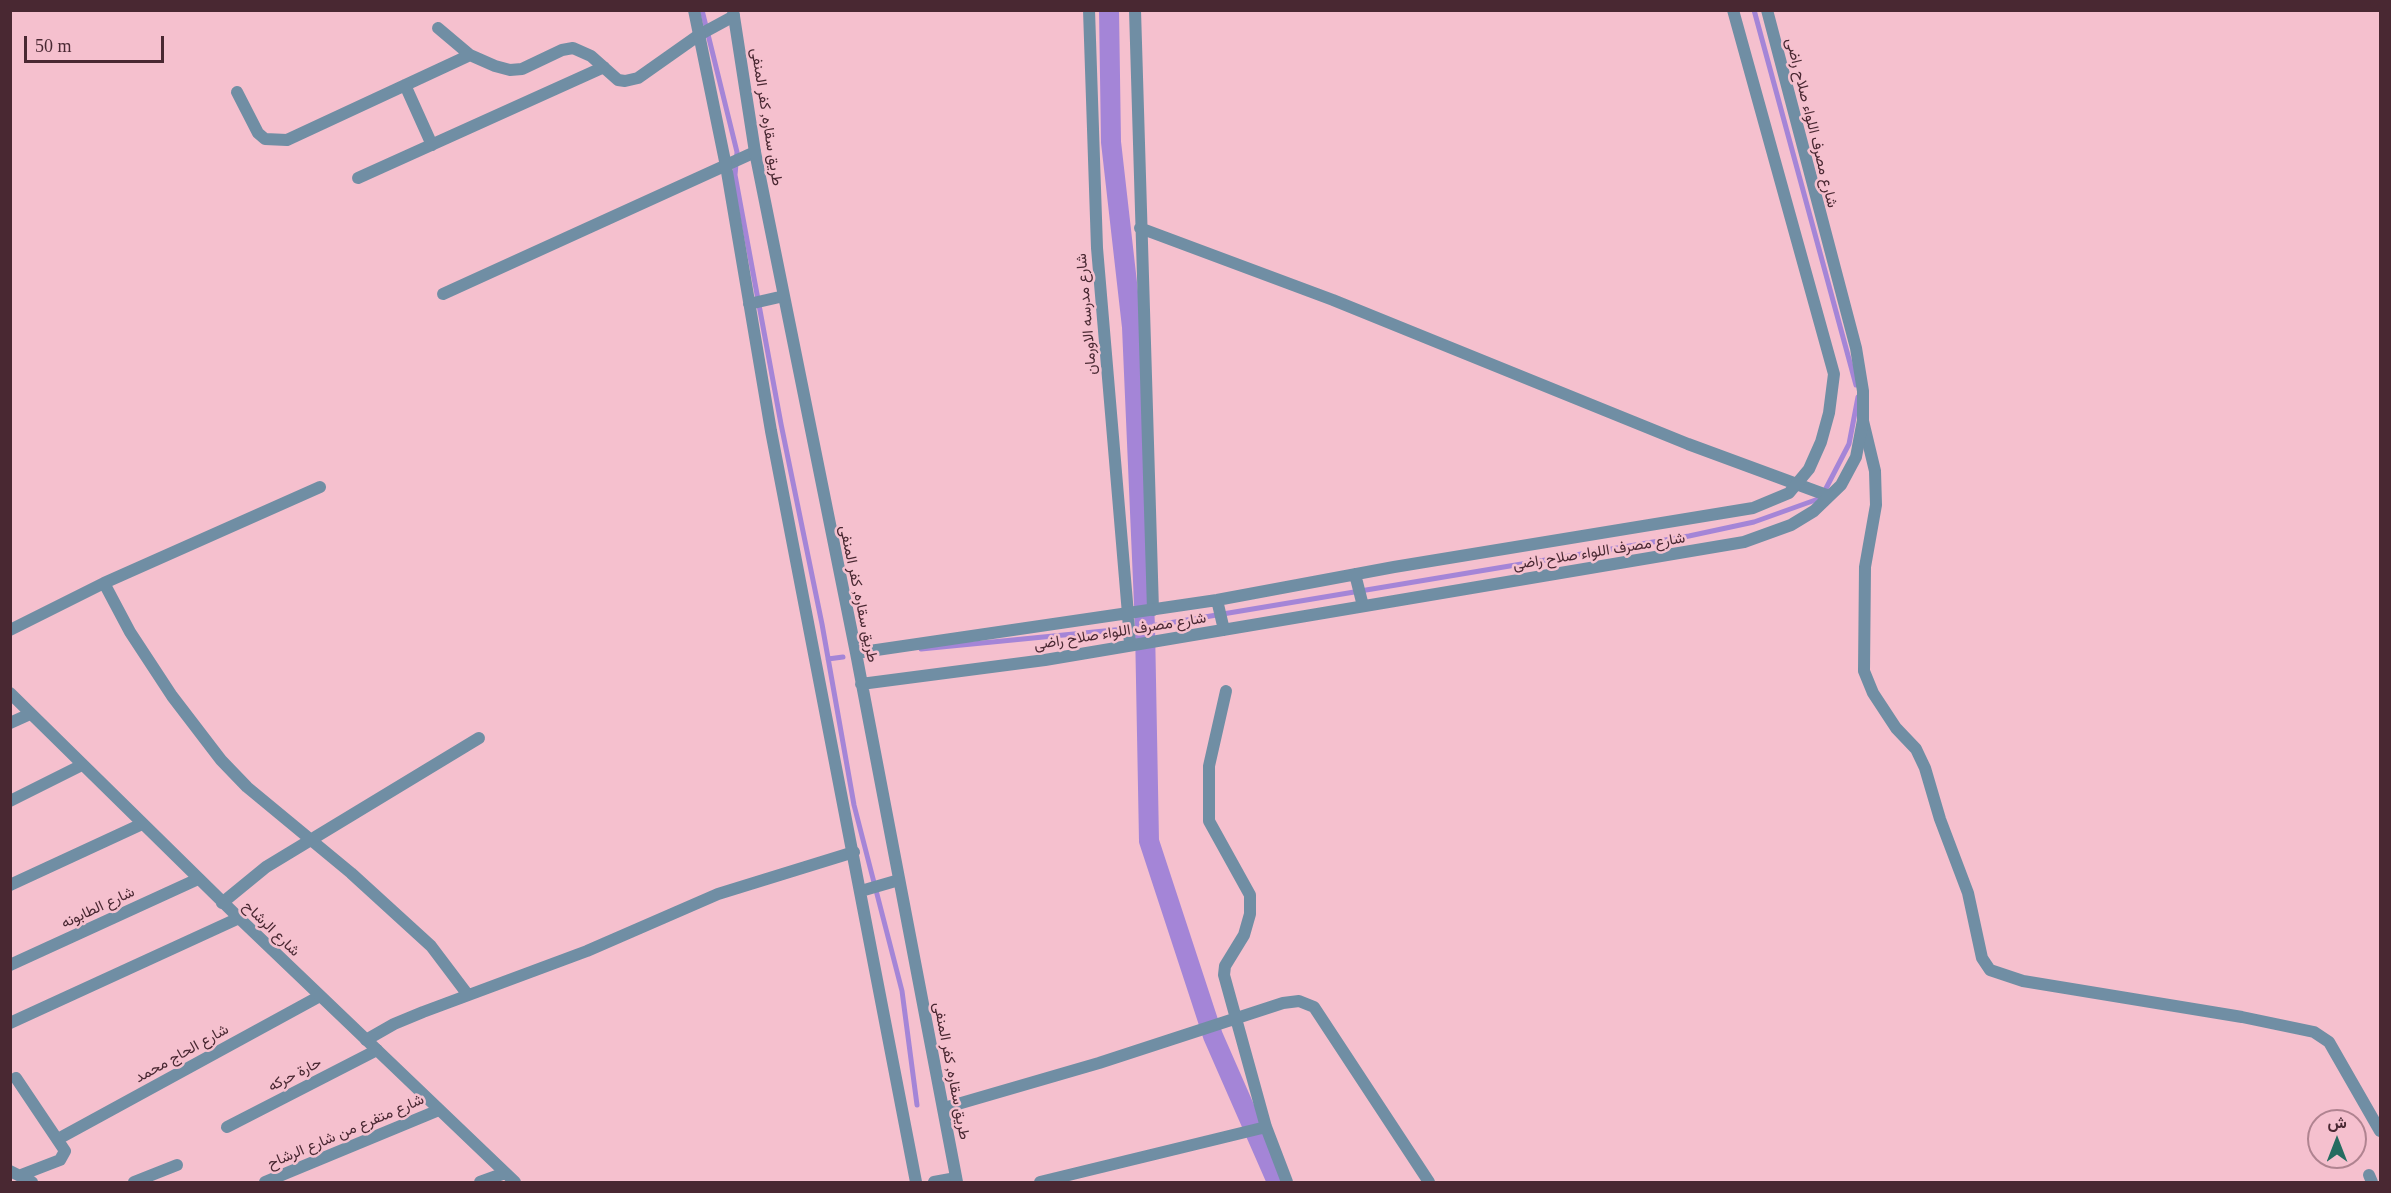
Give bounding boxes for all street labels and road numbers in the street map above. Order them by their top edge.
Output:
street label: شارع مصرف اللواء صلاح راضى [1781,36,1841,210]
street label: طريق سقاره, كفر المنفى [746,47,786,187]
street label: شارع مدرسه الاورمان [1073,252,1101,376]
street label: طريق سقاره, كفر المنفى [835,524,881,664]
street label: شارع مصرف اللواء صلاح راضى [1512,529,1686,575]
street label: شارع مصرف اللواء صلاح راضى [1033,609,1207,655]
street label: شارع الطابونه [58,883,138,933]
street label: شارع الرشاح [239,897,303,961]
street label: طريق سقاره, كفر المنفى [929,1001,973,1141]
street label: شارع الحاج محمد [132,1021,232,1087]
street label: حارة حركه [265,1054,325,1096]
street label: شارع متفرع من شارع الرشاح [265,1091,427,1173]

